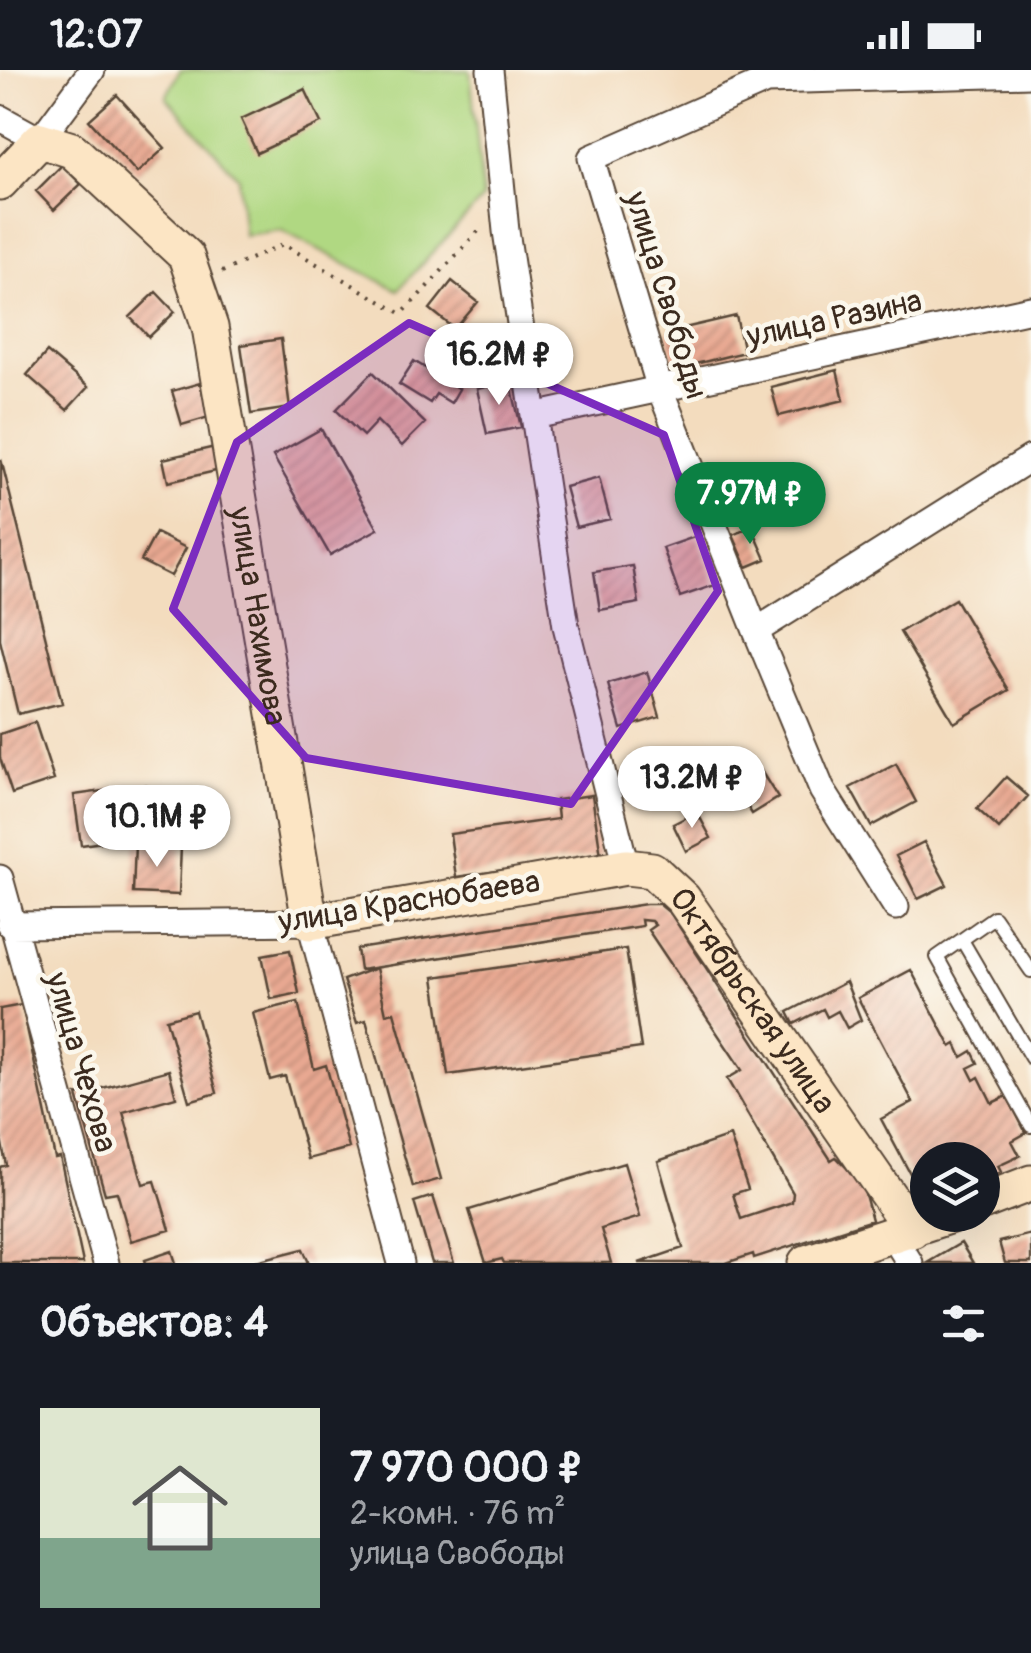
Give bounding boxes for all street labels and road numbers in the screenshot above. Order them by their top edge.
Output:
street label: улица Свободы [615,186,717,404]
street label: улица Разина [742,281,925,357]
street label: улица Нахимова [219,503,296,728]
street label: улица Краснобаева [275,862,543,943]
street label: Октябрьская улица [660,880,844,1121]
street label: улица Чехова [36,967,126,1157]

